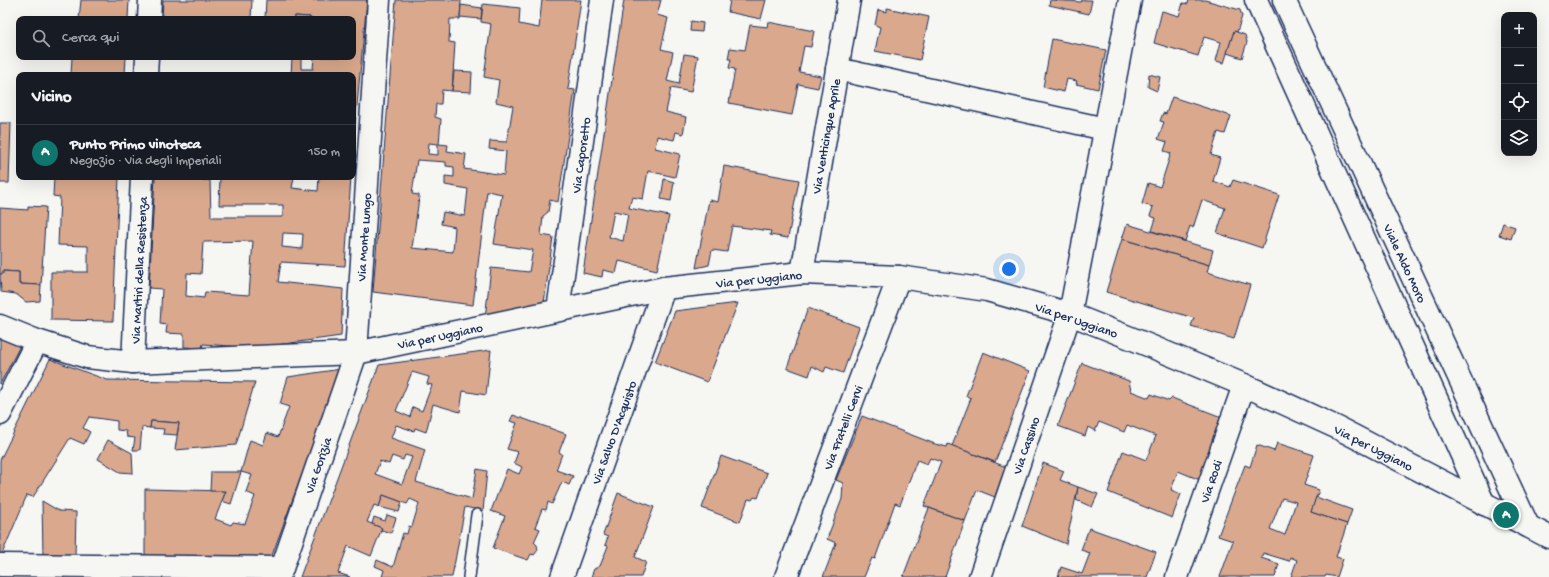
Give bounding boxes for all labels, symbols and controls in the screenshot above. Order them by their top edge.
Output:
map controls [1501,12,1537,156]
button: + [1501,12,1537,48]
search box [16,16,356,60]
icon: search [30,27,52,49]
text: Cerca qui [62,29,119,47]
button: − [1501,48,1537,84]
street label: Via Venticinque Aprile [810,77,845,196]
button: locate [1501,84,1537,120]
text: Vicino [32,88,72,108]
street label: Via Caporetto [570,116,595,195]
button: layers [1501,120,1537,156]
text: Punto Primo vinoteca [70,136,201,154]
text: A [41,145,49,160]
text: 150 m [308,145,340,160]
text: Negozio · Via degli Imperiali [70,154,221,169]
street label: Via Monte Lungo [355,192,376,283]
street label: Via Martiri della Resistenza [129,195,152,345]
street label: Viale Aldo Moro [1379,221,1429,306]
your location [999,259,1019,279]
street label: Via per Uggiano [715,268,803,293]
street label: Via per Uggiano [1032,300,1120,343]
street label: Via per Uggiano [396,321,485,354]
street label: Via Salvo D'Acquisto [589,379,641,488]
street label: Via Fratelli Cervi [821,383,867,473]
street label: Via Cassino [1010,415,1044,478]
street label: Via per Uggiano [1330,422,1415,476]
street label: Via Gorizia [302,435,336,497]
street label: Via Rodi [1198,458,1227,506]
pin: A [1493,500,1519,530]

